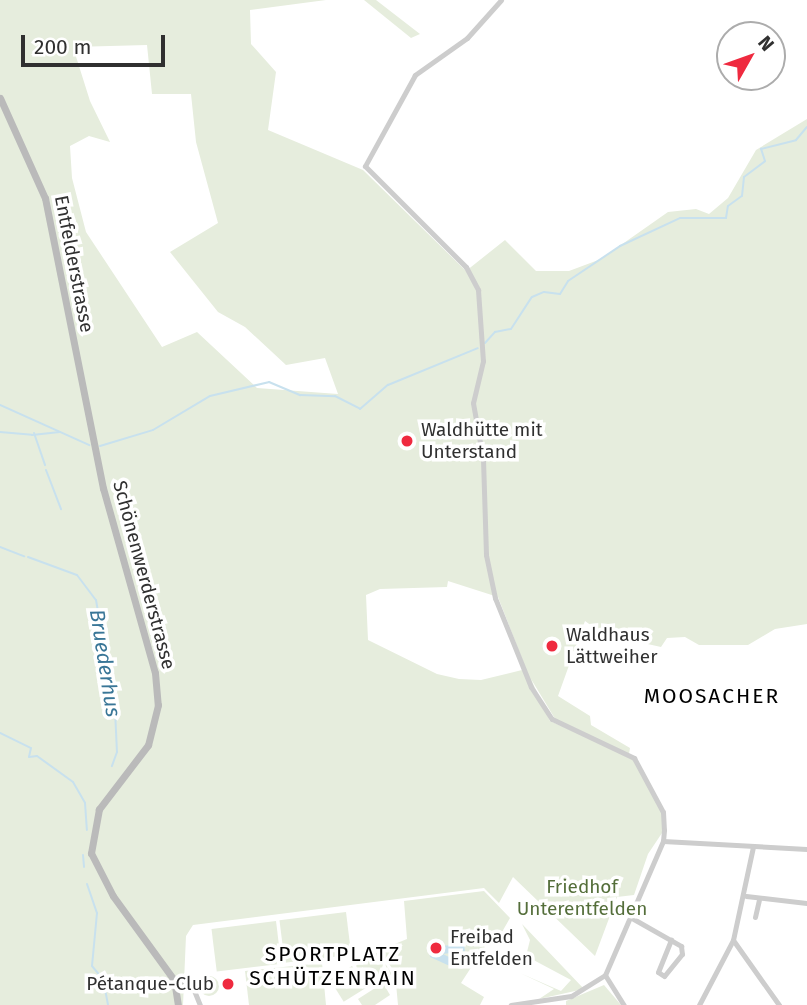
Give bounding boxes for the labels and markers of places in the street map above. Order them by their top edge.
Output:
place label: Waldhütte mit Unterstand [421,419,543,463]
marker: Waldhütte mit Unterstand [399,433,415,449]
place label: Waldhaus Lättweiher [566,624,657,668]
marker: Waldhaus Lättweiher [544,638,560,654]
place label: Freibad Entfelden [450,926,533,970]
marker: Freibad Entfelden [428,940,444,956]
place label: Pétanque-Club [86,973,214,995]
marker: Pétanque-Club [220,976,236,992]

